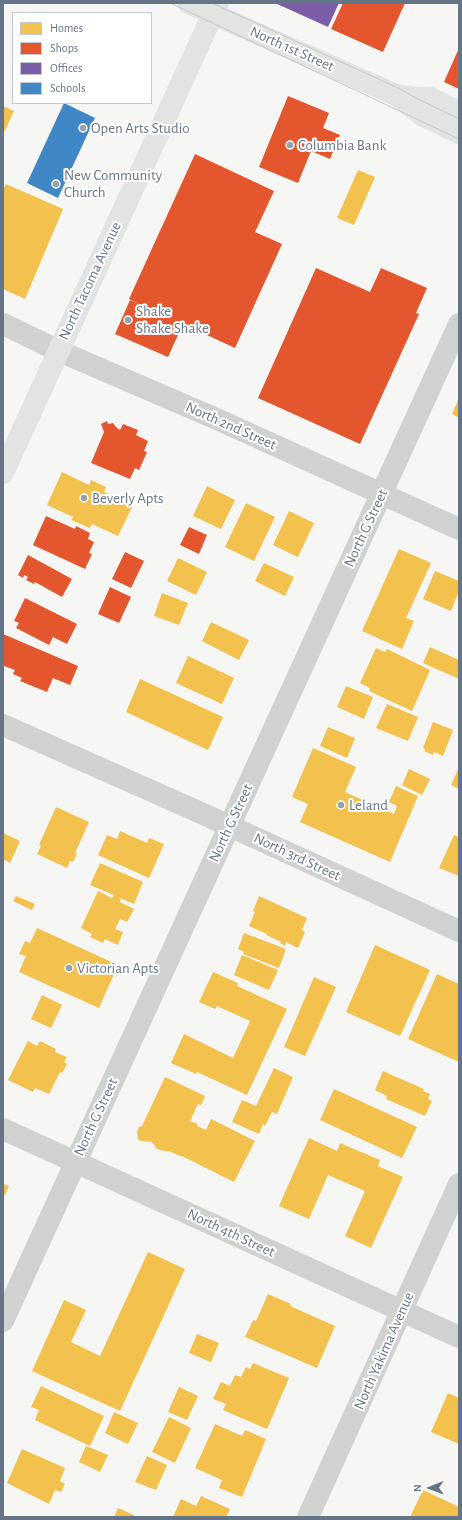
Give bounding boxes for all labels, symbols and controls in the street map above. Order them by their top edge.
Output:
legend [12,12,152,104]
text: Homes [50,22,83,34]
street label: North 1st Street [247,22,337,76]
text: Shops [50,42,78,54]
text: Offices [50,62,83,74]
text: Schools [50,82,85,94]
place label: Open Arts Studio [91,119,190,137]
marker: Open Arts Studio [78,123,88,133]
place label: Columbia Bank [298,136,386,154]
marker: Columbia Bank [285,140,295,150]
place label: New Community Church [64,166,162,201]
marker: New Community Church [51,179,61,189]
street label: North Tacoma Avenue [55,219,125,343]
place label: Shake Shake Shake [136,302,209,337]
marker: Shake Shake Shake [123,315,133,325]
street label: North 2nd Street [183,398,279,454]
street label: North G Street [340,486,392,570]
place label: Beverly Apts [92,489,164,507]
marker: Beverly Apts [79,493,89,503]
street label: North G Street [205,781,257,865]
place label: Leland [349,796,388,814]
marker: Leland [336,800,346,810]
street label: North 3rd Street [251,829,343,885]
place label: Victorian Apts [77,959,158,977]
marker: Victorian Apts [64,963,74,973]
street label: North G Street [70,1075,122,1159]
street label: North 4th Street [184,1205,278,1261]
street label: North Yakima Avenue [350,1290,418,1412]
north arrow [410,1468,450,1508]
text: N [412,1484,423,1492]

